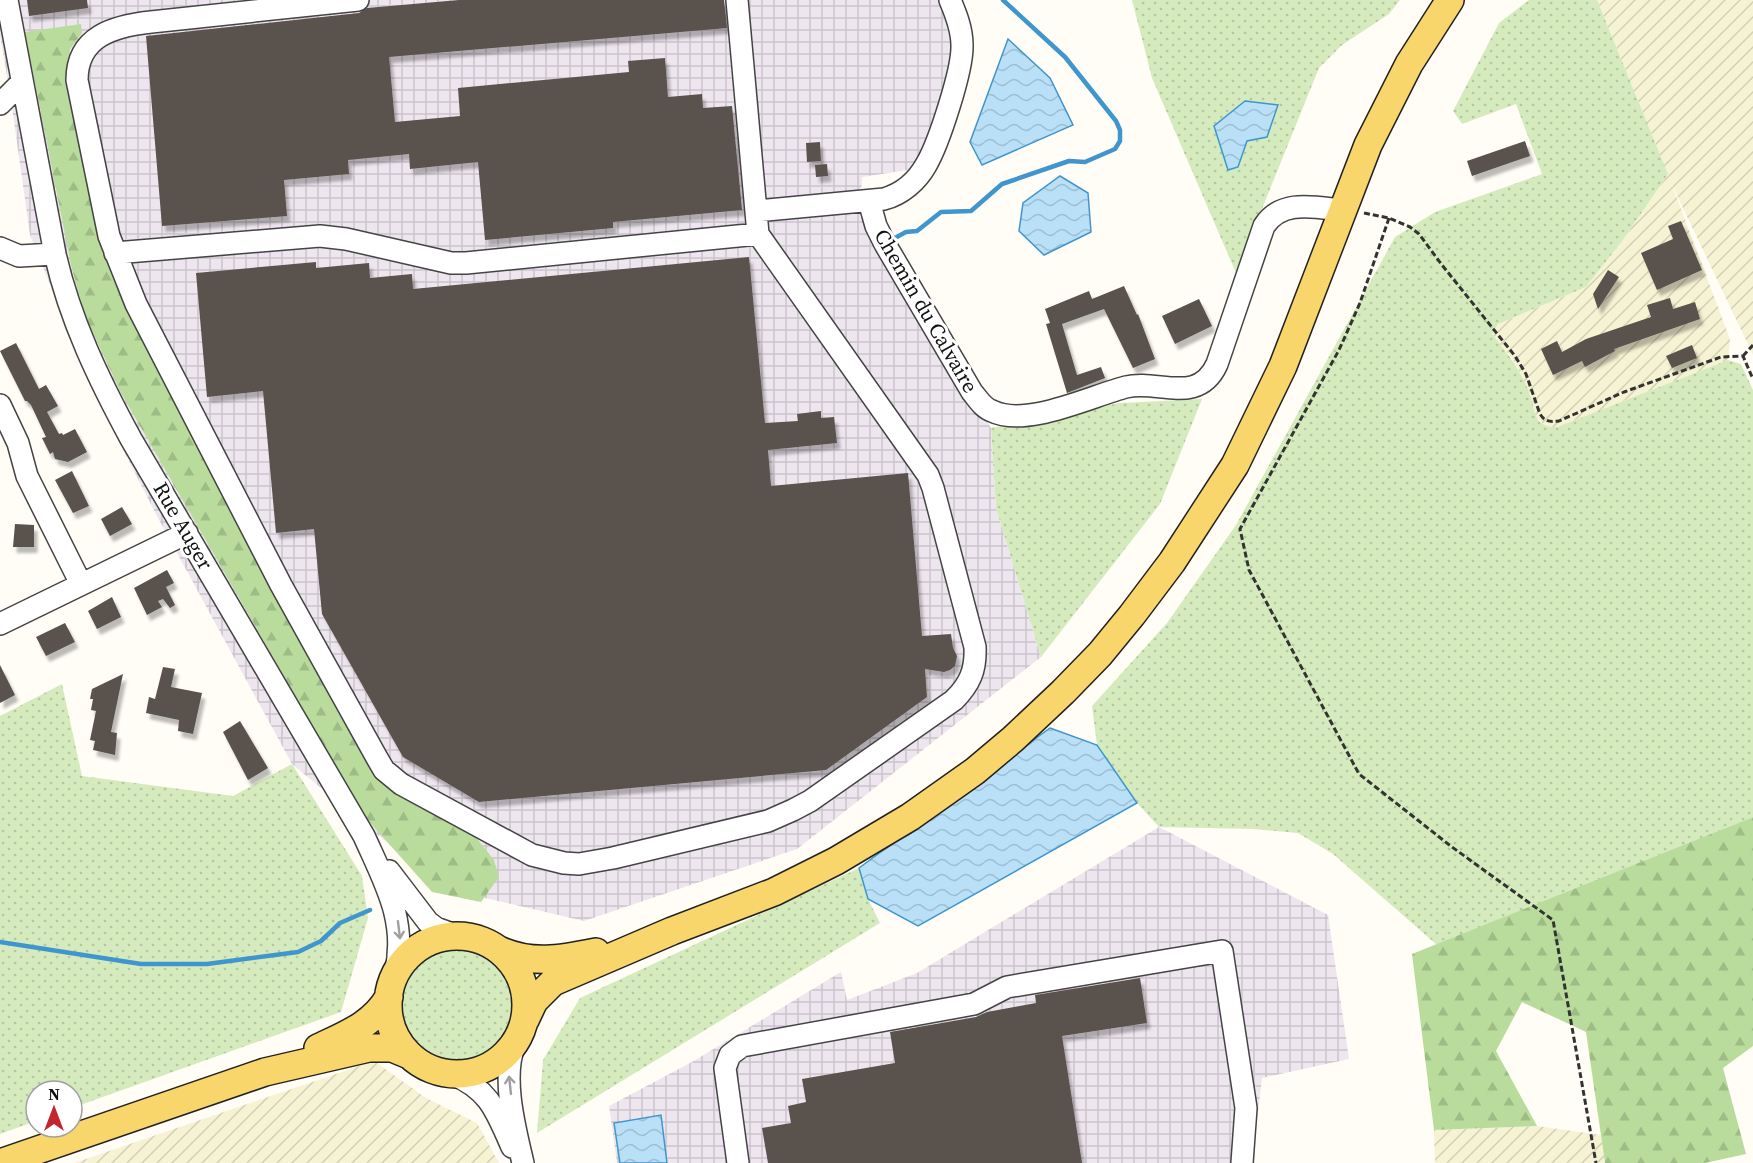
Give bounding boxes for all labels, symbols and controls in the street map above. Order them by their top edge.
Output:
street label: Chemin du Calvaire [868,223,985,398]
street label: Rue Auger [147,477,220,575]
one-way arrow [393,920,404,940]
one-way arrow [504,1075,515,1095]
north arrow [24,1079,84,1139]
text: N [48,1083,60,1105]

